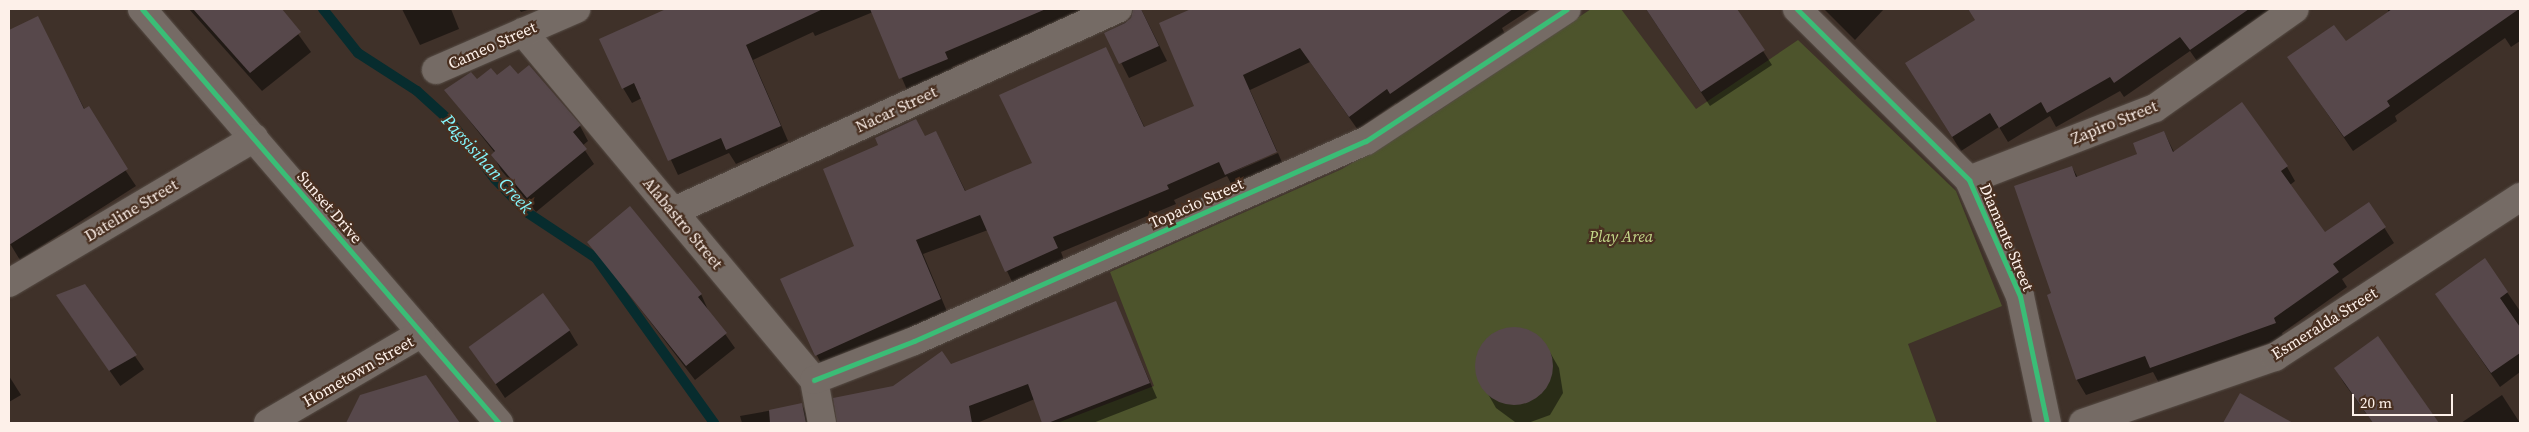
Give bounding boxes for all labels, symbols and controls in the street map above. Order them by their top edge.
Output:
street label: Cameo Street [445,17,539,73]
street label: Nacar Street [852,82,940,136]
street label: Zapiro Street [2068,96,2160,148]
water label: Pagsisihan Creek [437,110,537,218]
street label: Sunset Drive [293,167,367,247]
street label: Alabastro Street [639,173,727,273]
street label: Topacio Street [1146,174,1246,232]
street label: Dateline Street [81,175,181,245]
street label: Diamante Street [1976,180,2038,294]
park label: Play Area [1589,226,1653,246]
street label: Esmeralda Street [2268,283,2380,363]
street label: Hometown Street [299,332,417,410]
scale bar [2354,384,2455,416]
text: 20 m [2360,392,2392,413]

